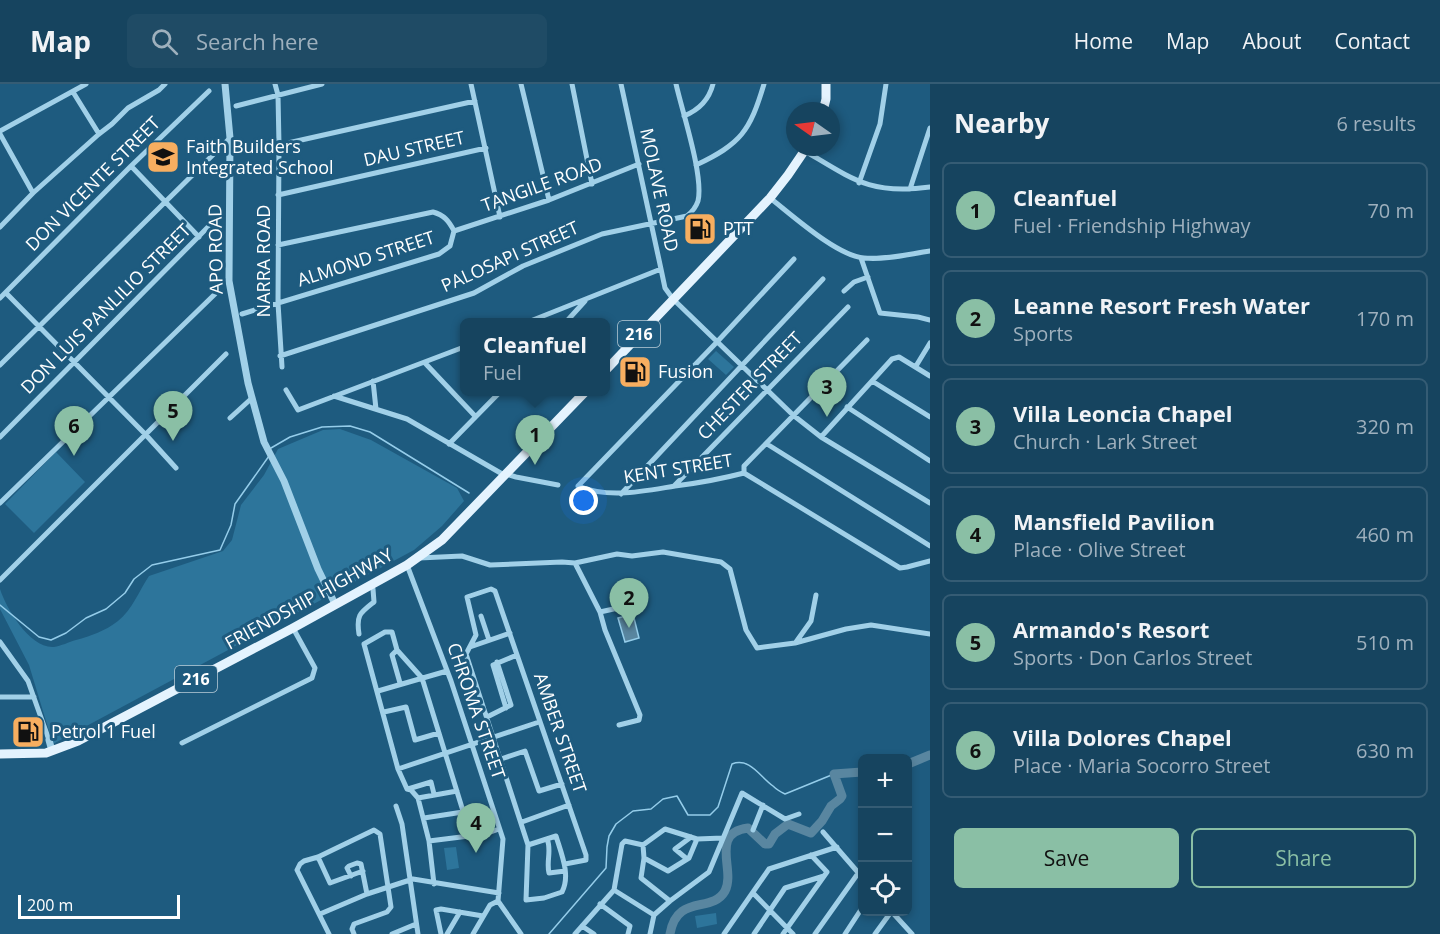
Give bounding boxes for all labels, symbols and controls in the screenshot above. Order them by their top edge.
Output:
search box [127,14,547,68]
text: Map [30,22,91,60]
icon: search [148,25,181,58]
text: Search here [196,26,319,56]
text: Home [1074,27,1133,55]
text: Map [1166,27,1209,55]
text: About [1242,27,1302,55]
text: Contact [1335,27,1410,55]
north arrow [786,102,840,156]
text: Nearby [954,105,1049,141]
text: 6 results [1336,110,1416,137]
street label: DON VICENTE STREET [20,111,165,256]
street label: DAU STREET [361,125,467,171]
street label: MOLAVE ROAD [635,126,685,254]
place label: Faith Builders Integrated School [186,134,334,179]
school or university icon: Faith Builders Integrated School [145,139,181,175]
street label: TANGILE ROAD [478,151,605,217]
text: Cleanfuel [1013,182,1117,212]
text: 1 [970,197,981,224]
text: 70 m [1367,197,1414,224]
street label: APO ROAD [202,204,228,294]
street label: NARRA ROAD [251,205,275,317]
fuel station icon: PTT [682,211,718,247]
text: Fuel · Friendship Highway [1013,212,1251,239]
street label: PALOSAPI STREET [437,215,582,297]
place label: PTT [723,216,754,240]
street label: DON LUIS PANLILIO STREET [15,218,196,399]
street label: ALMOND STREET [294,225,438,292]
text: Leanne Resort Fresh Water [1013,290,1310,320]
text: 2 [970,305,981,332]
text: 170 m [1356,305,1414,332]
popup [460,318,610,396]
text: Sports [1013,320,1073,347]
road number: 216 [618,321,660,347]
street label: CHESTER STREET [692,326,807,444]
text: Cleanfuel [483,329,587,359]
fuel station icon: Fusion [617,354,653,390]
text: Fuel [483,359,522,386]
place label: Fusion [658,359,713,383]
pin: 3 [808,368,846,417]
pin: 5 [154,392,192,441]
text: Villa Leoncia Chapel [1013,398,1232,428]
pin: 6 [54,406,94,456]
text: 3 [970,413,981,440]
text: 320 m [1356,413,1414,440]
pin: 1 [516,416,554,465]
text: Church · Lark Street [1013,428,1197,455]
street label: KENT STREET [622,448,734,488]
your location [569,486,598,515]
text: Mansfield Pavilion [1013,506,1215,536]
text: 4 [970,521,981,548]
text: 460 m [1356,521,1414,548]
text: Place · Olive Street [1013,536,1186,563]
street label: FRIENDSHIP HIGHWAY [220,541,398,654]
pin: 2 [610,578,648,628]
text: Armando's Resort [1013,614,1209,644]
text: 5 [970,629,981,656]
text: 510 m [1356,629,1414,656]
street label: CHROMA STREET [442,639,512,782]
text: Sports · Don Carlos Street [1013,644,1252,671]
road number: 216 [175,666,217,692]
street label: AMBER STREET [529,669,593,796]
fuel station icon: Petrol 1 Fuel [10,714,46,750]
place label: Petrol 1 Fuel [51,719,156,743]
text: Villa Dolores Chapel [1013,722,1232,752]
text: 6 [970,737,981,764]
text: 630 m [1356,737,1414,764]
text: Place · Maria Socorro Street [1013,752,1270,779]
map controls [858,754,912,916]
button: + [858,754,912,808]
pin: 4 [456,804,496,853]
button: − [858,808,912,862]
button: Save [954,828,1179,888]
button: Share [1191,828,1416,888]
button: locate [858,862,912,916]
scale bar [18,892,180,920]
text: 200 m [27,894,73,916]

